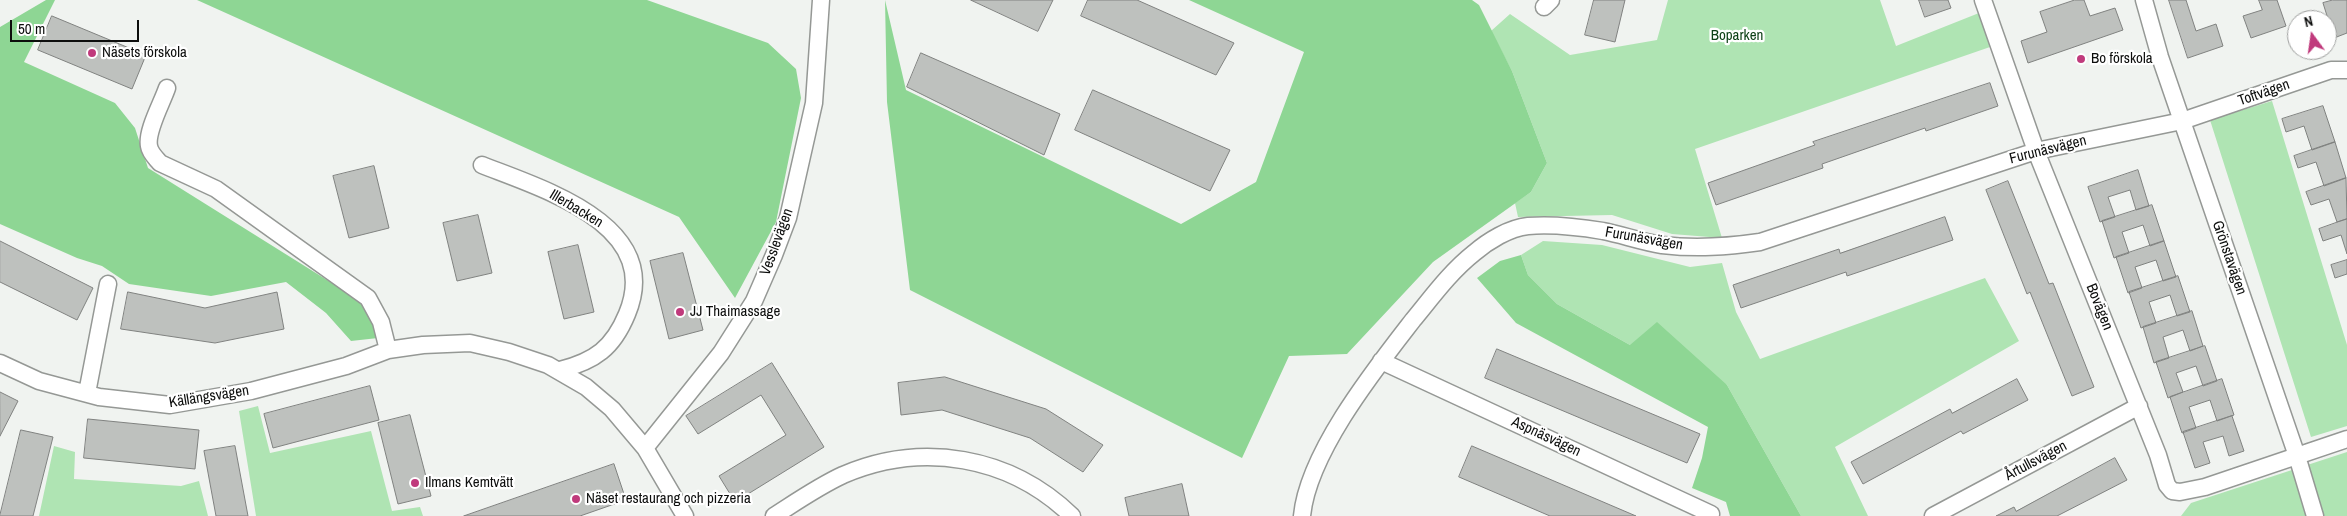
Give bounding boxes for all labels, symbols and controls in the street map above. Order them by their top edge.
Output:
scale bar [12,10,141,42]
north arrow [2287,10,2337,60]
text: N [2302,12,2315,31]
text: 50 m [18,18,45,39]
park label: Boparken [1711,27,1763,45]
place label: Näsets förskola [102,44,187,62]
marker: Näsets förskola [86,47,98,59]
place label: Bo förskola [2091,50,2153,68]
marker: Bo förskola [2075,53,2087,65]
street label: Toftvägen [2236,76,2292,110]
street label: Furunäsvägen [2008,132,2088,168]
street label: Illerbacken [546,186,606,232]
street label: Vesslevägen [757,206,797,278]
street label: Grönstavägen [2208,219,2250,297]
street label: Furunäsvägen [1604,223,1684,255]
street label: Bovägen [2082,281,2116,333]
place label: JJ Thaimassage [690,303,780,321]
marker: JJ Thaimassage [674,306,686,318]
street label: Källängsvägen [168,382,250,412]
street label: Aspnäsvägen [1508,413,1584,461]
street label: Årtullsvägen [2002,437,2070,485]
place label: Ilmans Kemtvätt [425,474,513,492]
marker: Ilmans Kemtvätt [409,477,421,489]
place label: Näset restaurang och pizzeria [586,490,751,508]
marker: Näset restaurang och pizzeria [570,493,582,505]

